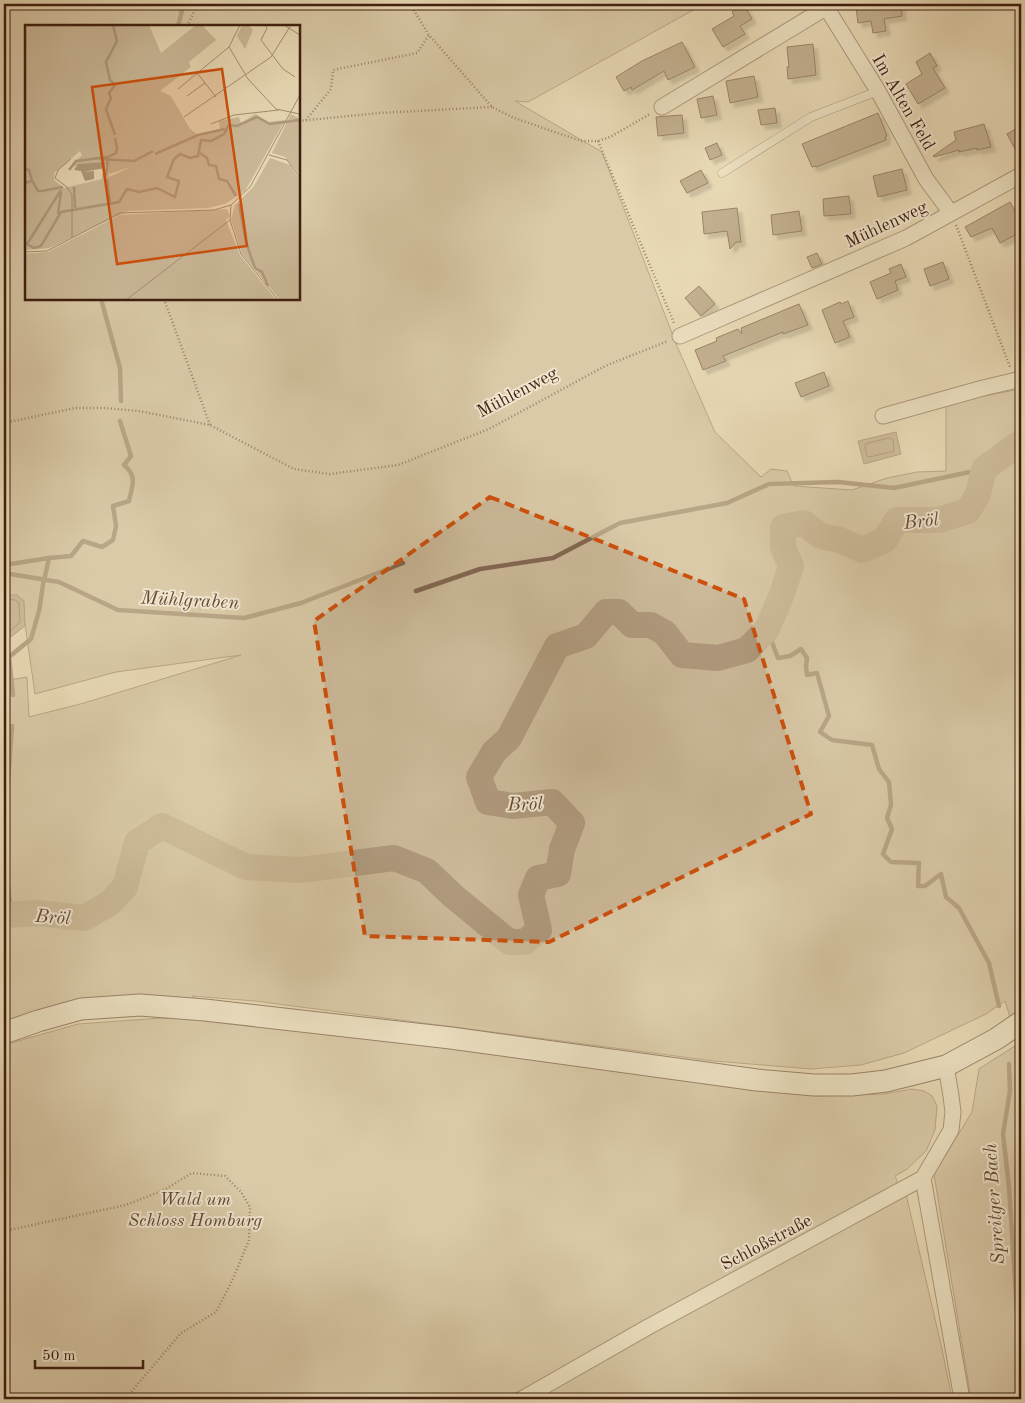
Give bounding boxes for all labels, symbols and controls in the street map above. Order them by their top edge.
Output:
inset map [25,25,300,300]
street label: Im Alten Feld [868,51,938,154]
street label: Mühlenweg [843,198,931,252]
street label: Mühlenweg [474,364,561,422]
water label: Bröl [901,511,941,534]
water label: Mühlgraben [139,589,240,614]
water label: Bröl [506,795,544,816]
water label: Bröl [33,908,72,929]
water label: Spreitger Bach [982,1142,1009,1265]
park label: Wald um Schloss Homburg [128,1191,262,1230]
street label: Schloßstraße [718,1211,815,1274]
scale bar [35,1338,142,1370]
text: 50 m [42,1349,76,1364]

